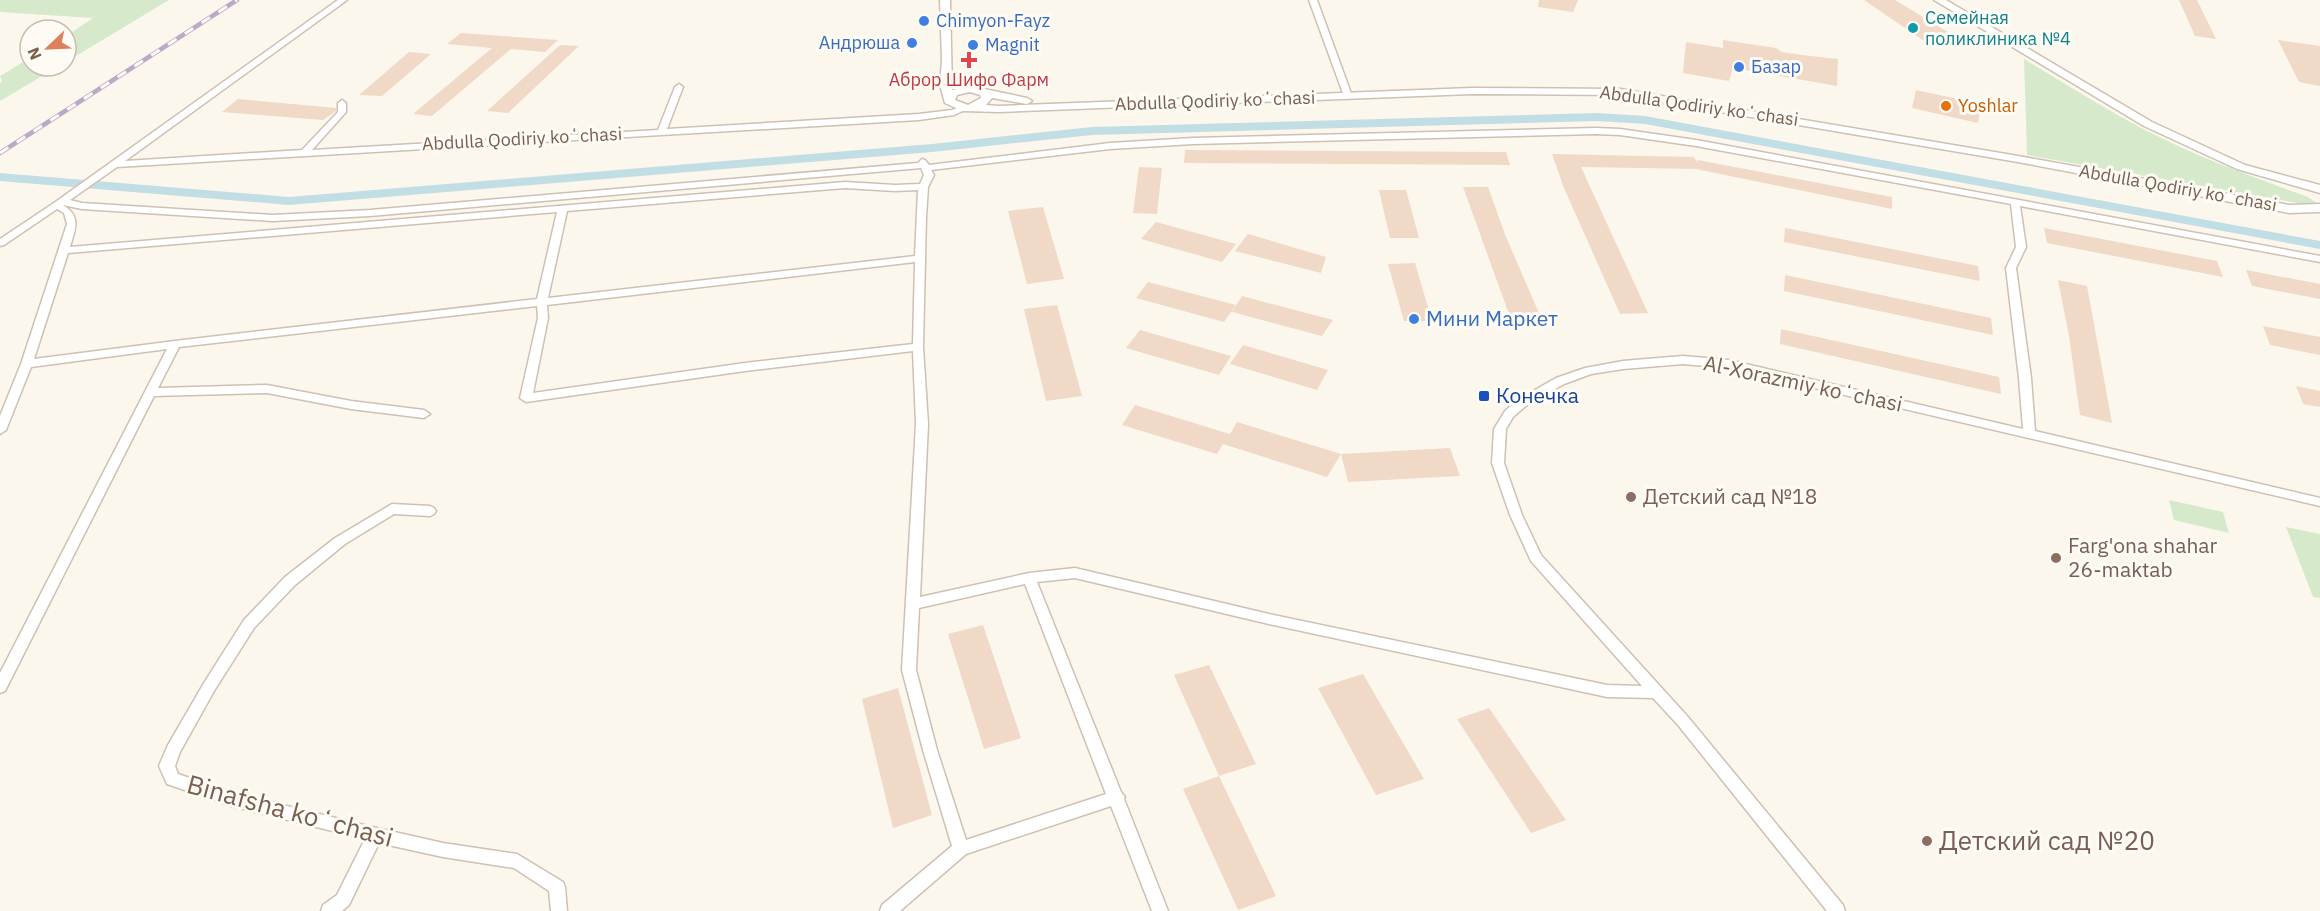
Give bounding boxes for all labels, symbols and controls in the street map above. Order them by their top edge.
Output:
place label: Семейная поликлиника №4 [1925,6,2071,50]
place label: Chimyon-Fayz [936,9,1050,32]
marker: Chimyon-Fayz [917,14,931,28]
north arrow [18,18,78,78]
marker: Семейная поликлиника №4 [1906,21,1920,35]
place label: Андрюша [819,31,900,54]
place label: Magnit [985,33,1040,56]
marker: Андрюша [905,36,919,50]
marker: Magnit [966,38,980,52]
text: N [23,45,46,63]
marker: Аброр Шифо Фарм [962,53,976,67]
place label: Базар [1751,55,1801,78]
marker: Базар [1732,60,1746,74]
place label: Аброр Шифо Фарм [889,68,1049,91]
street label: Abdulla Qodiriy koʻchasi [1598,80,1800,131]
street label: Abdulla Qodiriy koʻchasi [1114,86,1316,115]
place label: Yoshlar [1958,94,2018,117]
marker: Yoshlar [1939,99,1953,113]
street label: Abdulla Qodiriy koʻchasi [421,122,623,155]
street label: Abdulla Qodiriy koʻchasi [2077,159,2279,216]
place label: Мини Маркет [1426,304,1558,332]
marker: Мини Маркет [1407,312,1421,326]
street label: Al-Xorazmiy koʻchasi [1701,348,1905,418]
place label: Конечка [1496,381,1579,409]
marker: Конечка [1477,389,1491,403]
place label: Детский сад №18 [1643,482,1817,510]
marker: Детский сад №18 [1624,490,1638,504]
place label: Farg'ona shahar 26-maktab [2068,531,2218,583]
marker: Farg'ona shahar 26-maktab [2049,551,2063,565]
street label: Binafsha koʻchasi [183,766,397,854]
place label: Детский сад №20 [1939,823,2155,857]
marker: Детский сад №20 [1920,834,1934,848]

